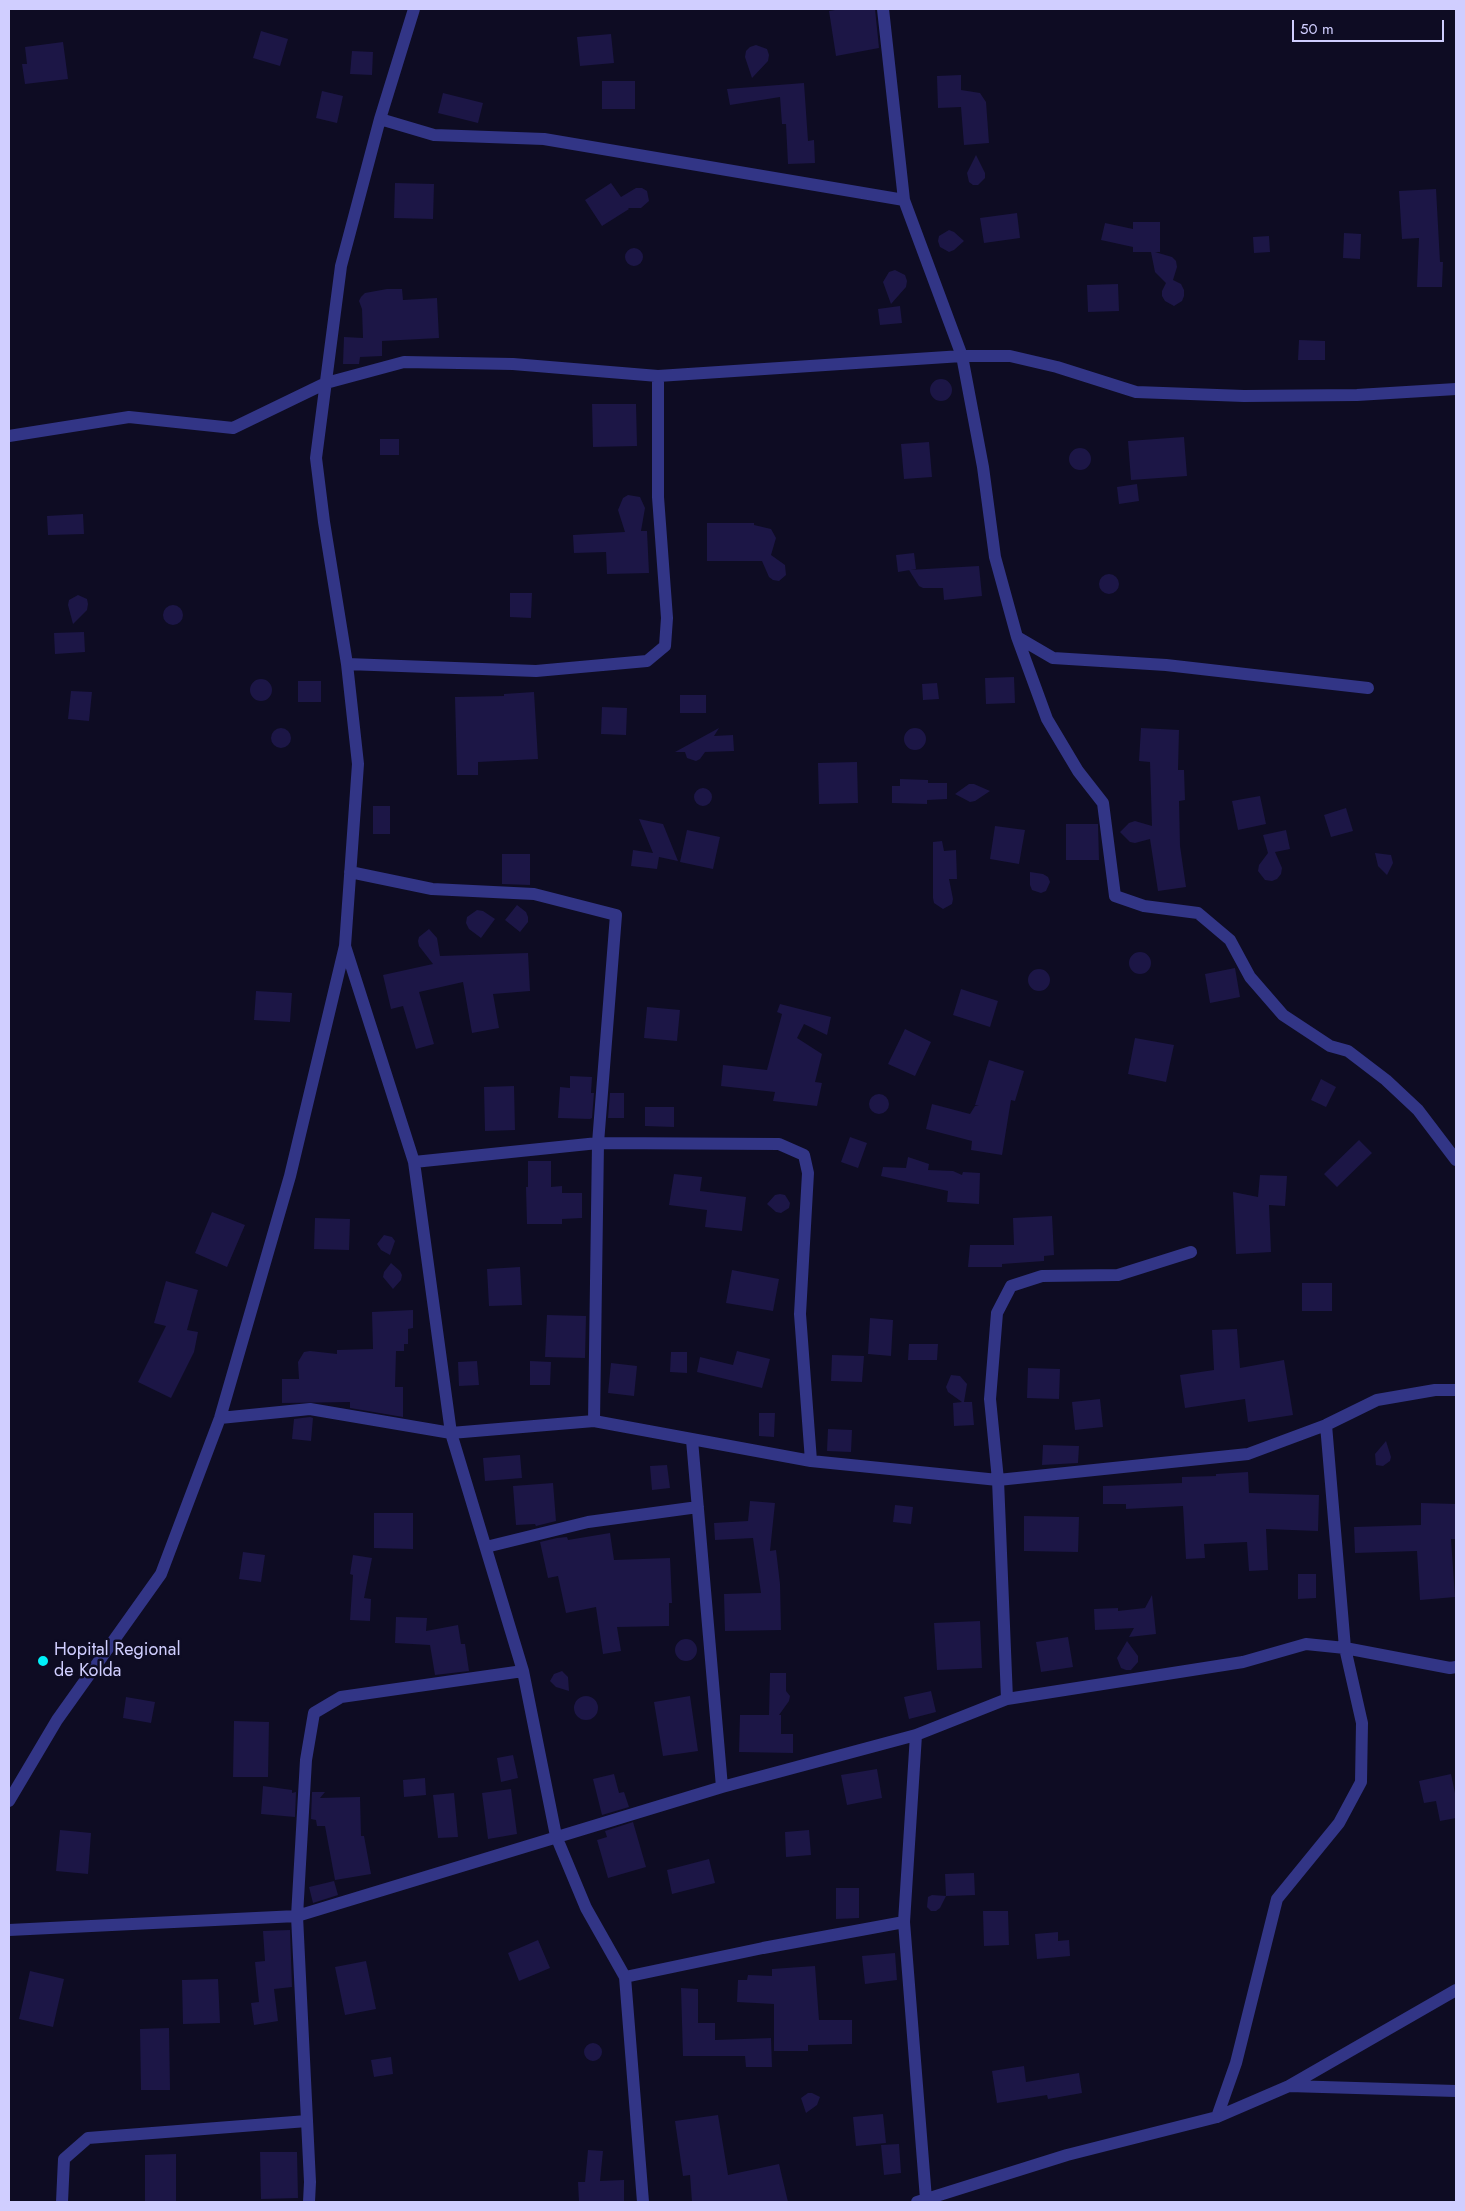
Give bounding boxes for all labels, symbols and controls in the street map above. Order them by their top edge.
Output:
scale bar [1295,10,1448,42]
text: 50 m [1300,18,1334,40]
place label: Hopital Regional de Kolda [54,1640,181,1682]
marker: Hopital Regional de Kolda [36,1654,50,1668]

